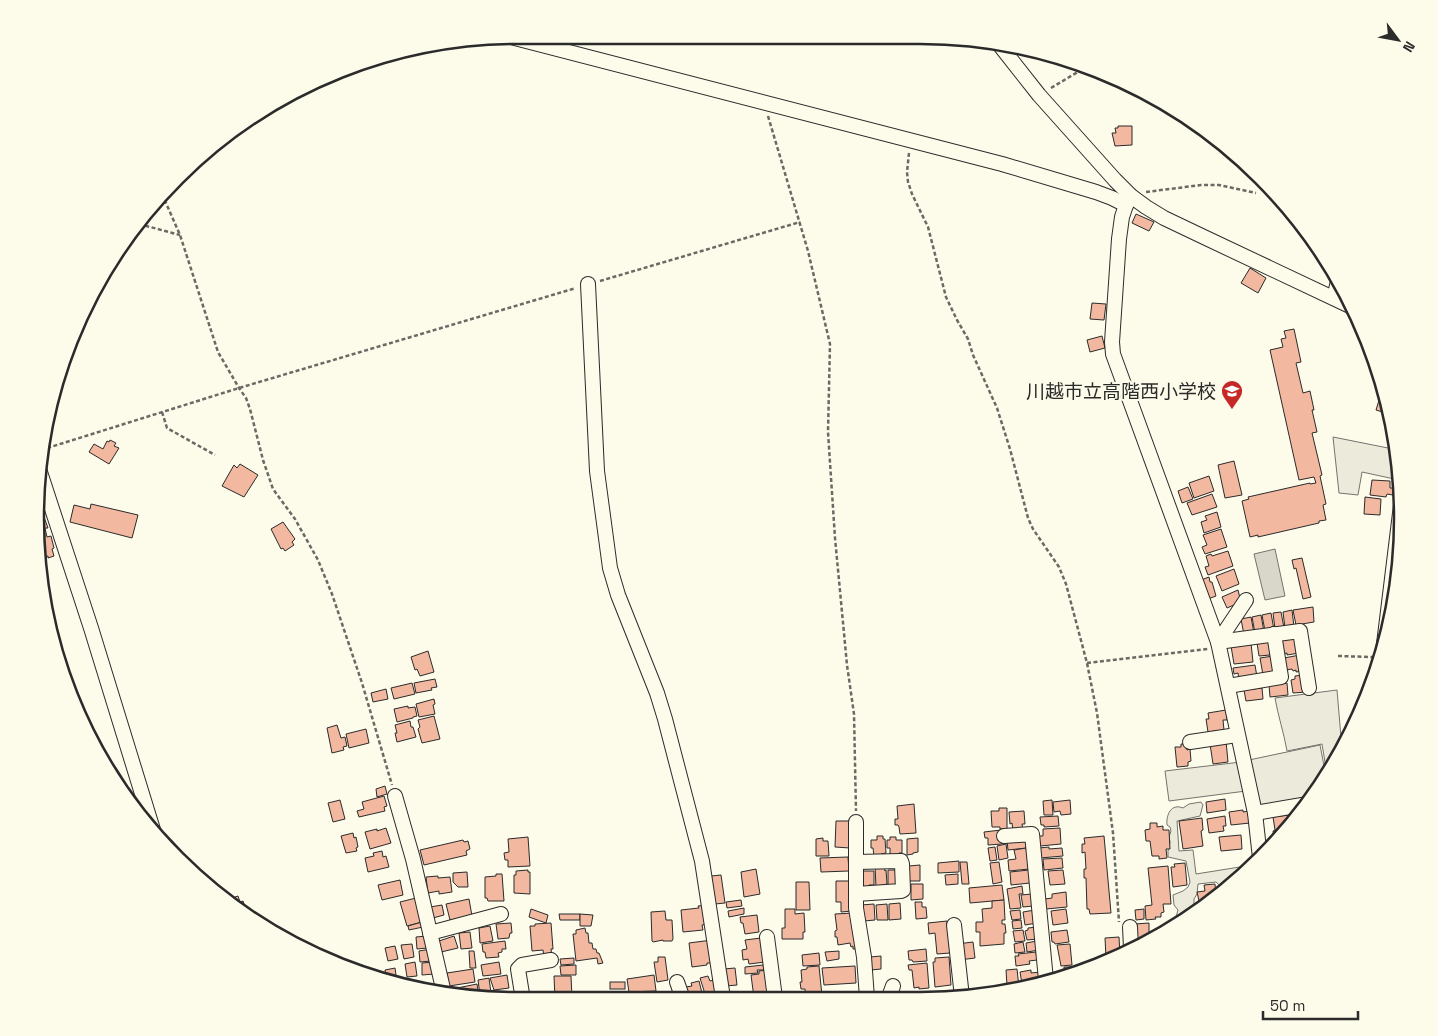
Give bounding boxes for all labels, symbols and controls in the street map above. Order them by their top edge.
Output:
north arrow [1373,15,1423,65]
text: N [1399,38,1419,56]
place label: 川越市立高階西小学校 [1026,379,1216,404]
school or university icon: 川越市立高階西小学校 [1220,379,1244,410]
scale bar [1263,988,1358,1020]
text: 50 m [1270,996,1305,1015]

